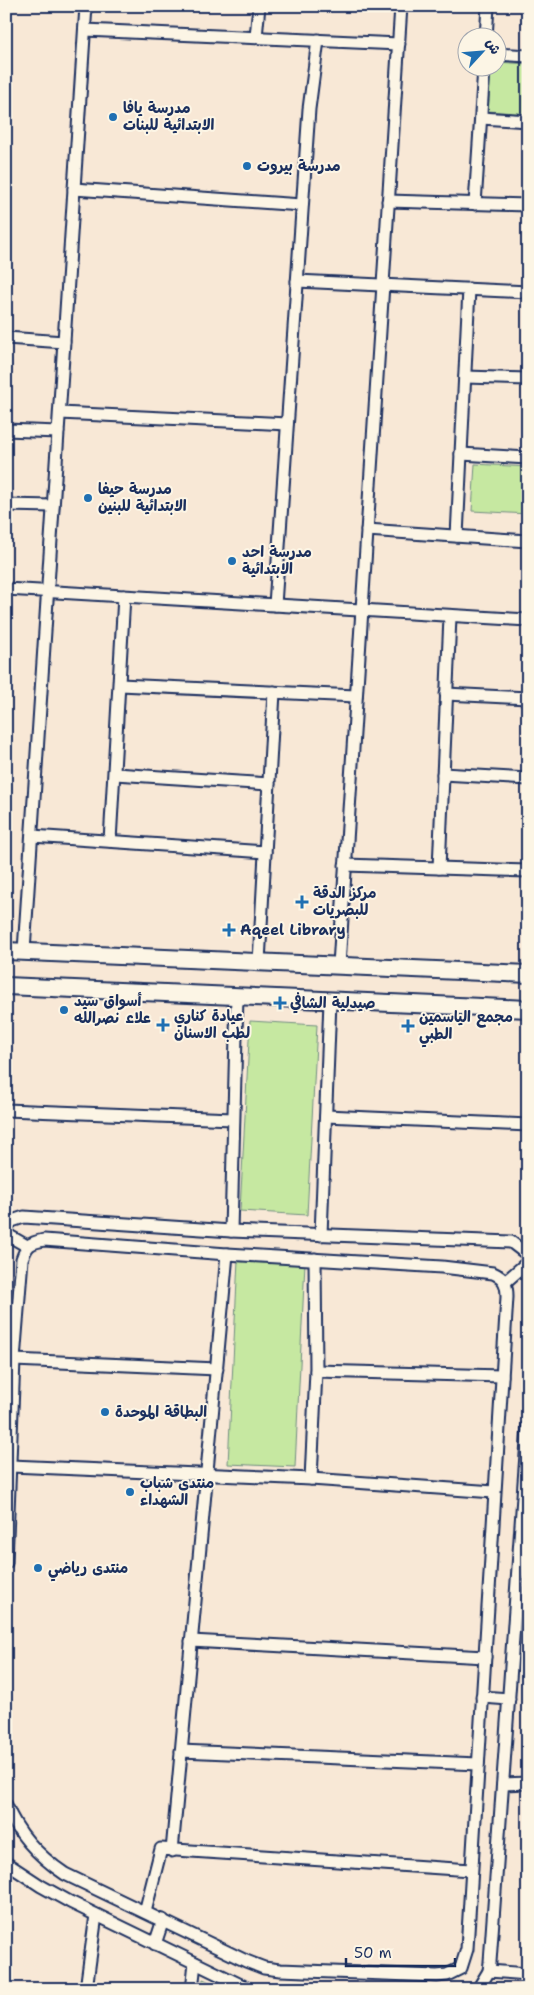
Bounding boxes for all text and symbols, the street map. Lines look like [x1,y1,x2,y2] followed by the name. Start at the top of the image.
[456,28,506,78] north arrow
[482,35,505,57] text: ش
[123,98,214,135] place label: مدرسة يافا الابتدائية للبنات
[107,111,119,123] marker: مدرسة يافا الابتدائية للبنات
[257,156,341,176] place label: مدرسة بيروت
[241,160,253,172] marker: مدرسة بيروت
[98,479,187,516] place label: مدرسة حيفا الابتدائية للبنين
[82,492,94,504] marker: مدرسة حيفا الابتدائية للبنين
[242,542,312,579] place label: مدرسة احد الابتدائية
[226,555,238,567] marker: مدرسة احد الابتدائية
[313,883,376,920] place label: مركز الدقة للبصريات
[295,895,309,909] marker: مركز الدقة للبصريات
[240,920,346,940] place label: Aqeel Library
[222,923,236,937] marker: Aqeel Library
[74,991,151,1028] place label: أسواق سيد علاء نصرالله
[290,992,376,1014] place label: صيدلية الشافي
[274,997,286,1009] marker: صيدلية الشافي
[58,1004,70,1016] marker: أسواق سيد علاء نصرالله
[174,1006,250,1043] place label: عيادة كناري لطب الاسنان
[419,1007,513,1048] place label: مجمع الياسمين الطبي
[156,1018,170,1032] marker: عيادة كناري لطب الاسنان
[401,1019,415,1033] marker: مجمع الياسمين الطبي
[115,1402,207,1422] place label: البطاقة الموحدة
[99,1406,111,1418] marker: البطاقة الموحدة
[140,1473,214,1510] place label: منتدى شباب الشهداء
[124,1486,136,1498] marker: منتدى شباب الشهداء
[48,1558,128,1582] place label: منتدى رياضي
[32,1562,44,1574] marker: منتدى رياضي
[346,1935,455,1967] scale bar
[354,1943,392,1963] text: 50 m

